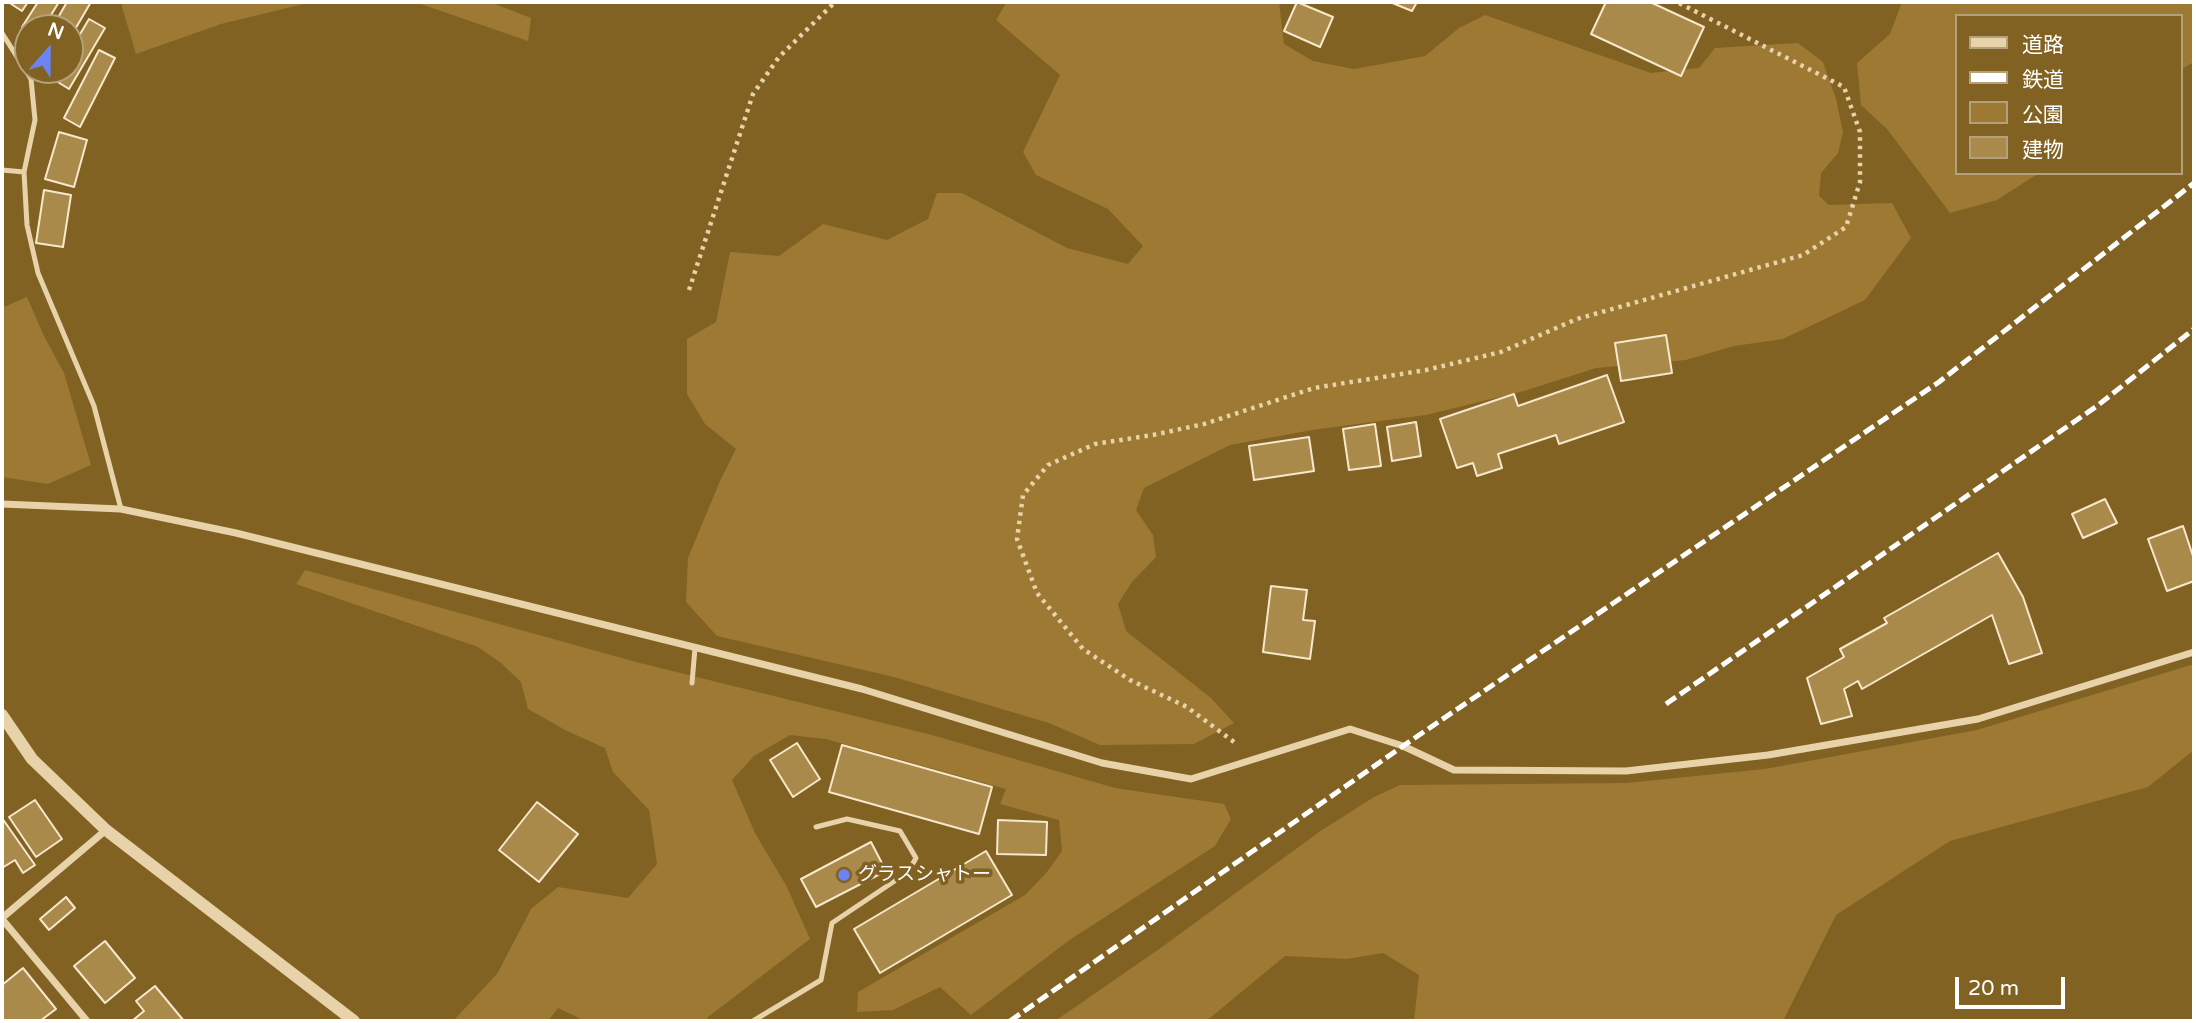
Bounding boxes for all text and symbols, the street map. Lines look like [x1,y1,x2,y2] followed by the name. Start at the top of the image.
[14,14,84,84] north arrow
[1954,14,2182,175] legend
[45,18,67,44] text: N
[2022,33,2064,58] text: 道路
[2022,68,2064,93] text: 鉄道
[2022,103,2064,128] text: 公園
[2022,138,2064,163] text: 建物
[858,864,991,886] place label: グラスシャトー
[836,867,852,883] marker: グラスシャトー
[1958,964,2068,1008] scale bar
[1968,976,2019,1001] text: 20 m

